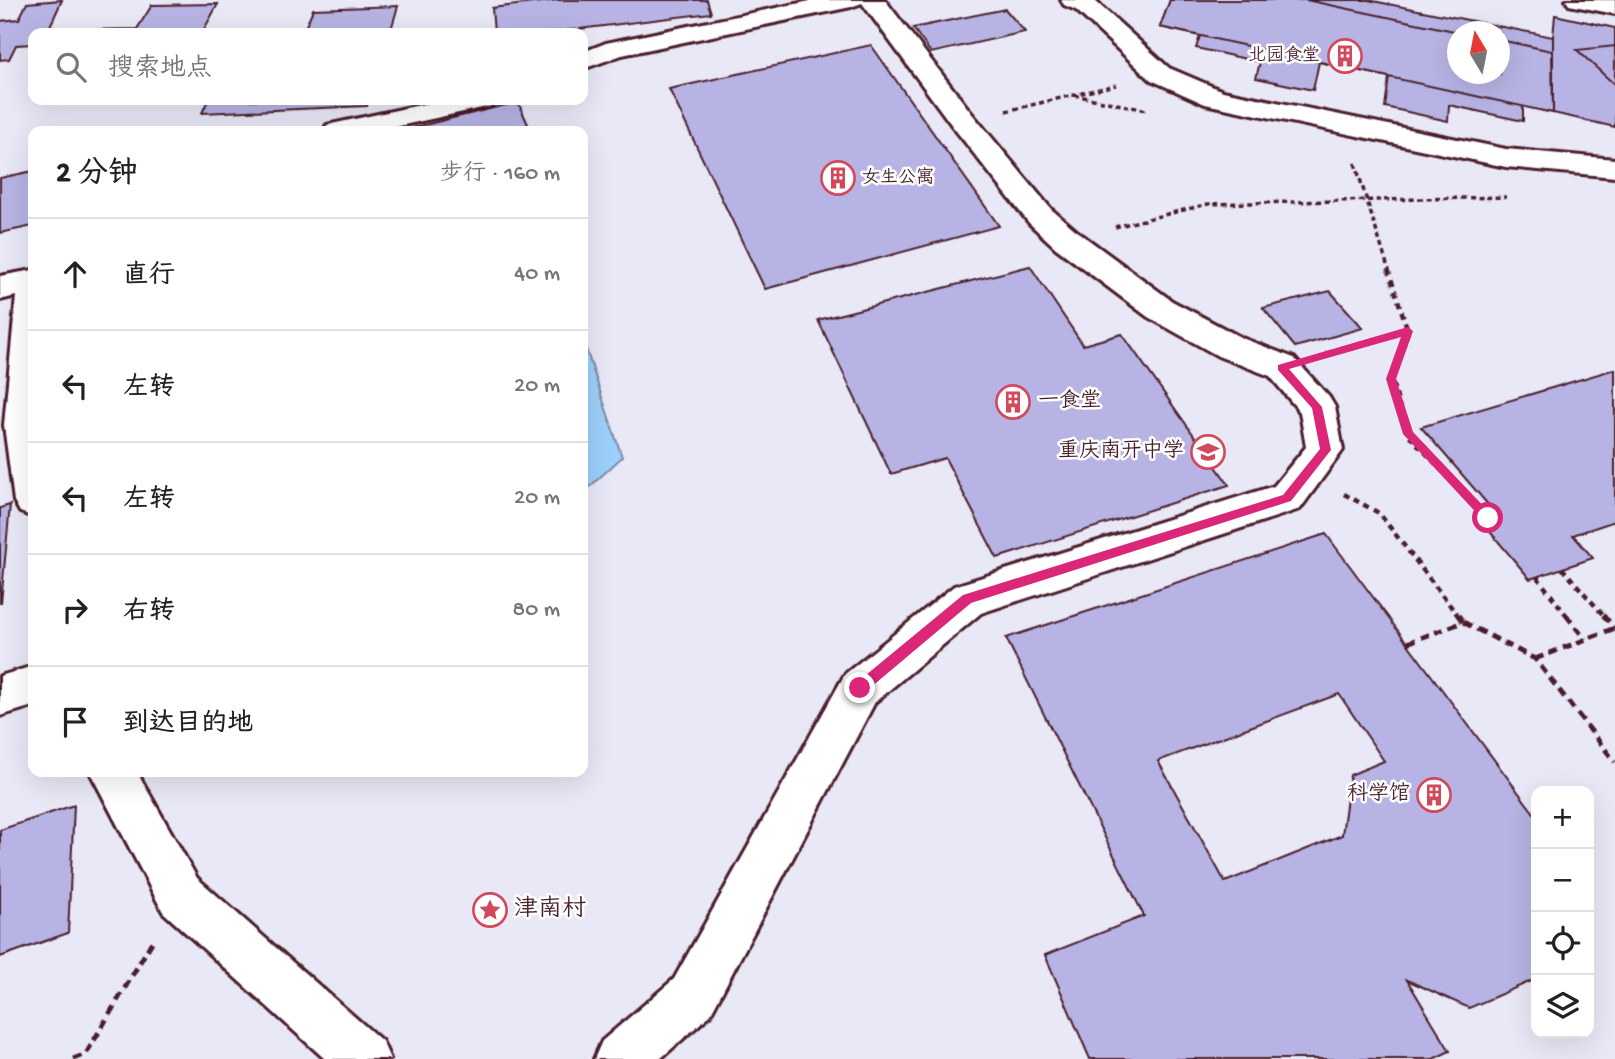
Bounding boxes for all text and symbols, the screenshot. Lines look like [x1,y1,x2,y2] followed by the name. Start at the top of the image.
[1447,21,1510,84] north arrow
[28,28,588,105] search box
[1326,37,1364,75] building icon: 北园食堂
[1248,45,1320,67] place label: 北园食堂
[52,48,90,86] icon: search
[108,55,212,86] text: 搜索地点
[56,158,138,193] text: 2 分钟
[819,159,857,197] building icon: 女生公寓
[440,161,560,188] text: 步行 · 160 m
[862,167,934,189] place label: 女生公寓
[56,255,94,293] icon: ahead
[514,261,560,288] text: 40 m
[123,262,175,293] text: 直行
[56,367,94,405] icon: left
[514,373,560,400] text: 20 m
[123,374,175,405] text: 左转
[994,383,1032,421] building icon: 一食堂
[1038,388,1101,415] place label: 一食堂
[1189,433,1227,471] school or university icon: 重庆南开中学
[1058,438,1184,465] place label: 重庆南开中学
[56,479,94,517] icon: left
[514,485,560,512] text: 20 m
[123,486,175,517] text: 左转
[1472,502,1503,533] route start
[56,591,94,629] icon: right
[513,597,560,624] text: 80 m
[123,598,175,629] text: 右转
[844,672,875,703] route end
[56,703,94,741] icon: arrive
[123,710,253,741] text: 到达目的地
[1415,776,1453,814] building icon: 科学馆
[1347,781,1410,808] place label: 科学馆
[1531,786,1594,1038] map controls
[1531,786,1594,849] button: +
[1531,849,1594,912] button: −
[471,891,509,929] place icon: 津南村
[514,895,586,925] place label: 津南村
[1531,912,1594,975] button: locate
[1531,975,1594,1038] button: layers

